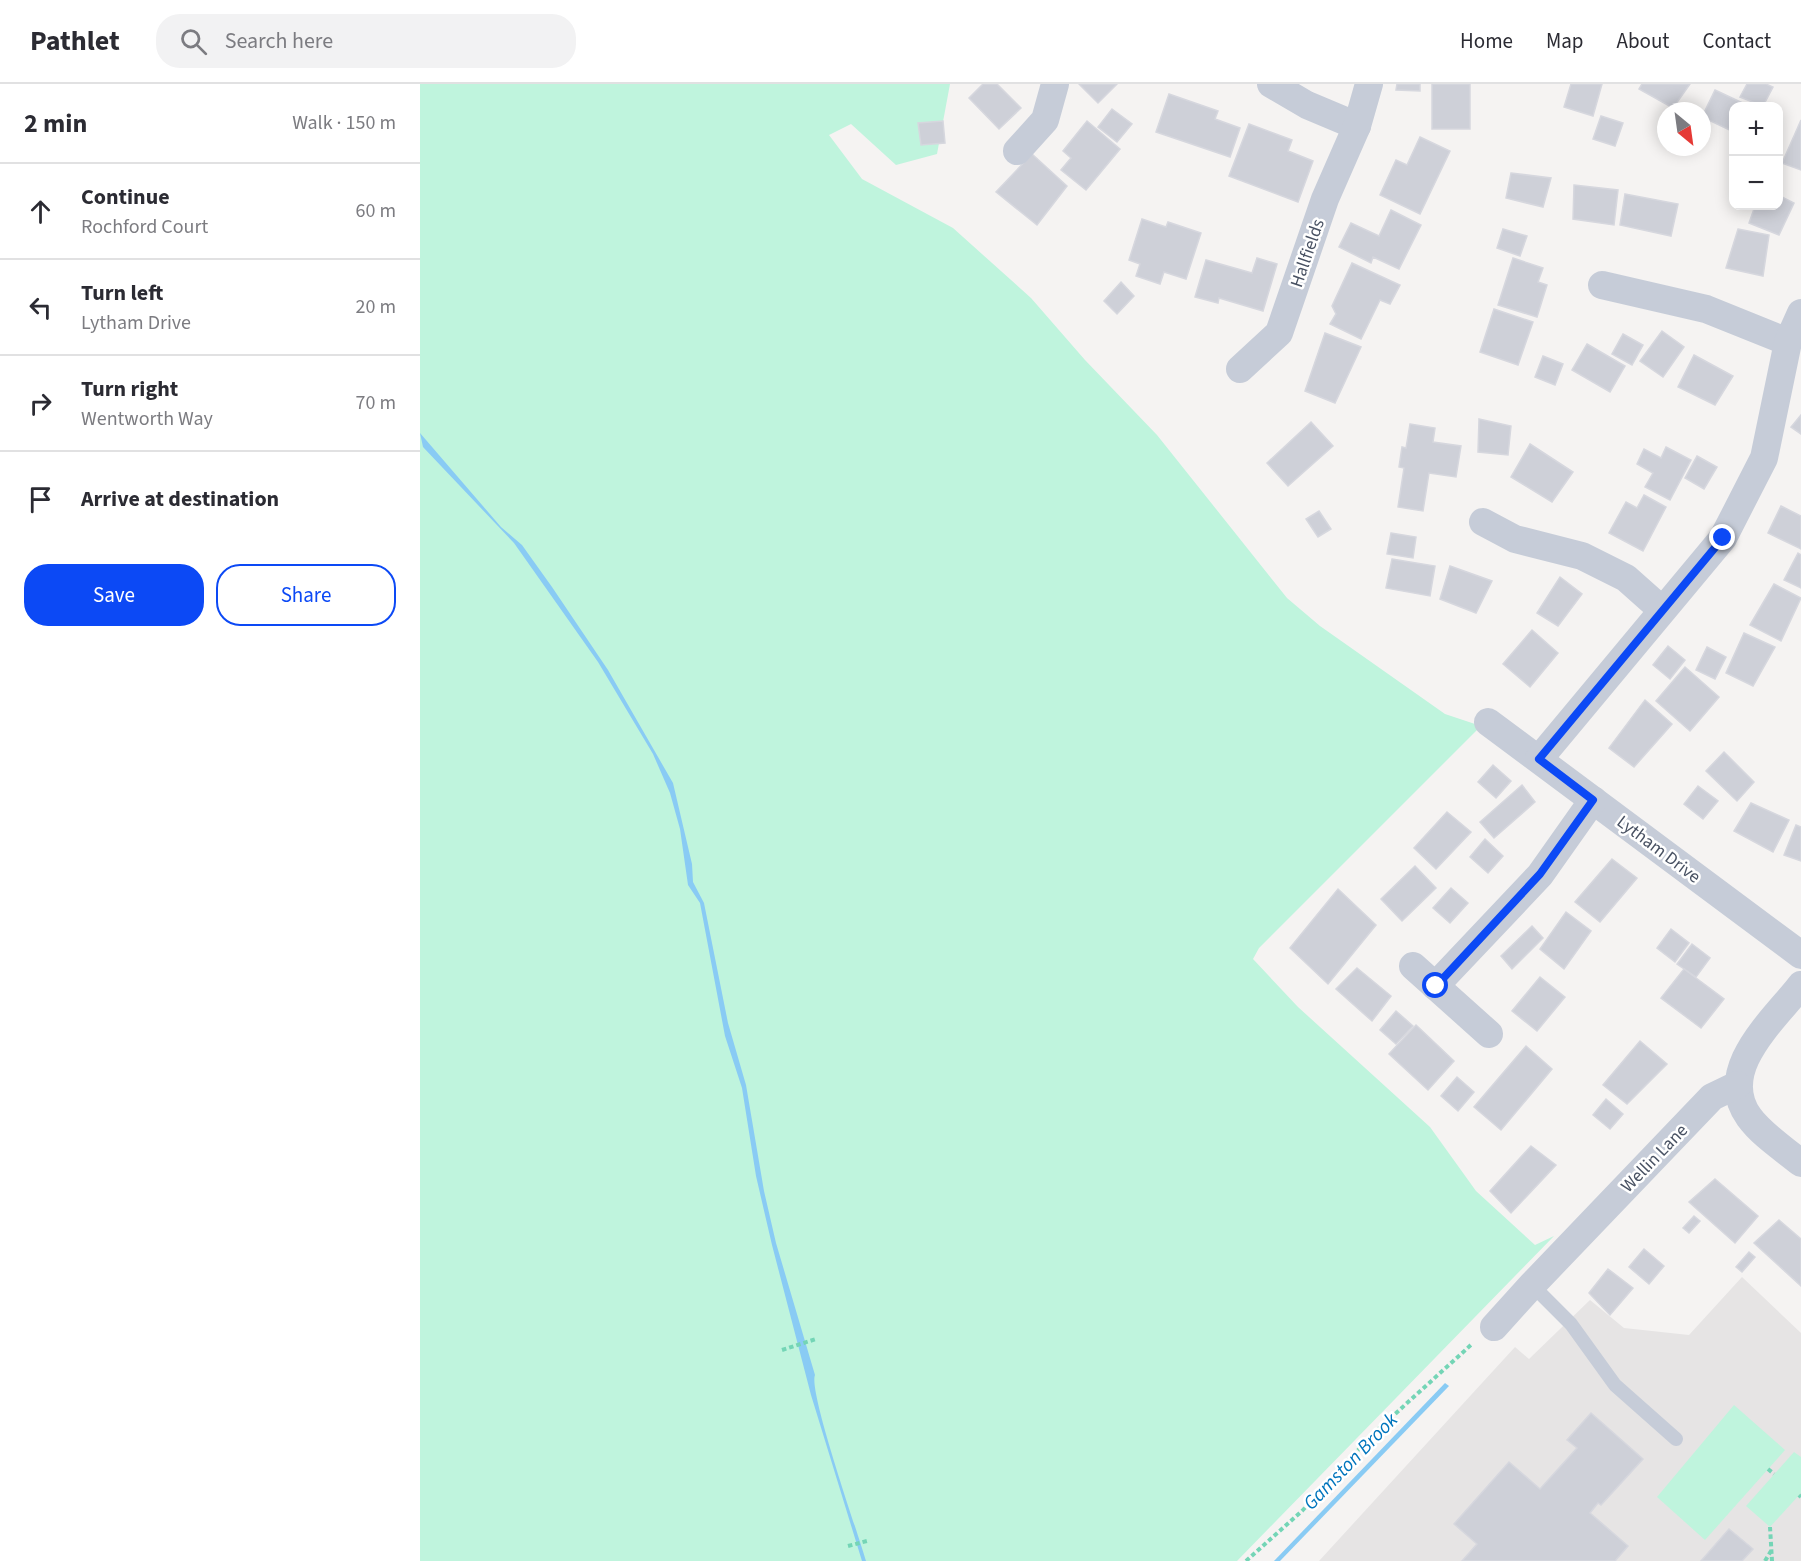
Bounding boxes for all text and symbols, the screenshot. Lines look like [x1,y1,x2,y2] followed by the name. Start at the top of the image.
[156,14,576,68] search box
[30,21,120,61] text: Pathlet
[177,25,210,58] icon: search
[225,25,333,57] text: Search here
[1460,26,1513,56] text: Home
[1546,26,1584,56] text: Map
[1617,26,1669,56] text: About
[1702,26,1771,56] text: Contact
[1657,102,1711,156] north arrow
[1729,102,1783,210] map controls
[1729,102,1783,156] button: +
[24,105,87,142] text: 2 min
[292,109,396,137] text: Walk · 150 m
[1729,156,1783,210] button: −
[81,181,170,213] text: Continue
[24,195,57,228] icon: ahead
[356,197,396,225] text: 60 m
[81,213,208,241] text: Rochford Court
[1284,216,1331,291] street label: Hallfields
[81,277,163,309] text: Turn left
[24,291,57,324] icon: left
[356,293,396,321] text: 20 m
[81,309,191,337] text: Lytham Drive
[81,373,178,405] text: Turn right
[24,387,57,420] icon: right
[356,389,396,417] text: 70 m
[81,405,213,433] text: Wentworth Way
[24,483,57,516] icon: arrive
[81,483,279,515] text: Arrive at destination
[1709,524,1735,550] route end
[24,564,204,626] button: Save
[216,564,396,626] button: Share
[1612,810,1706,889] street label: Lytham Drive
[1422,972,1448,998] route start
[1615,1118,1694,1198] street label: Wellin Lane
[1297,1406,1405,1517] water label: Gamston Brook

